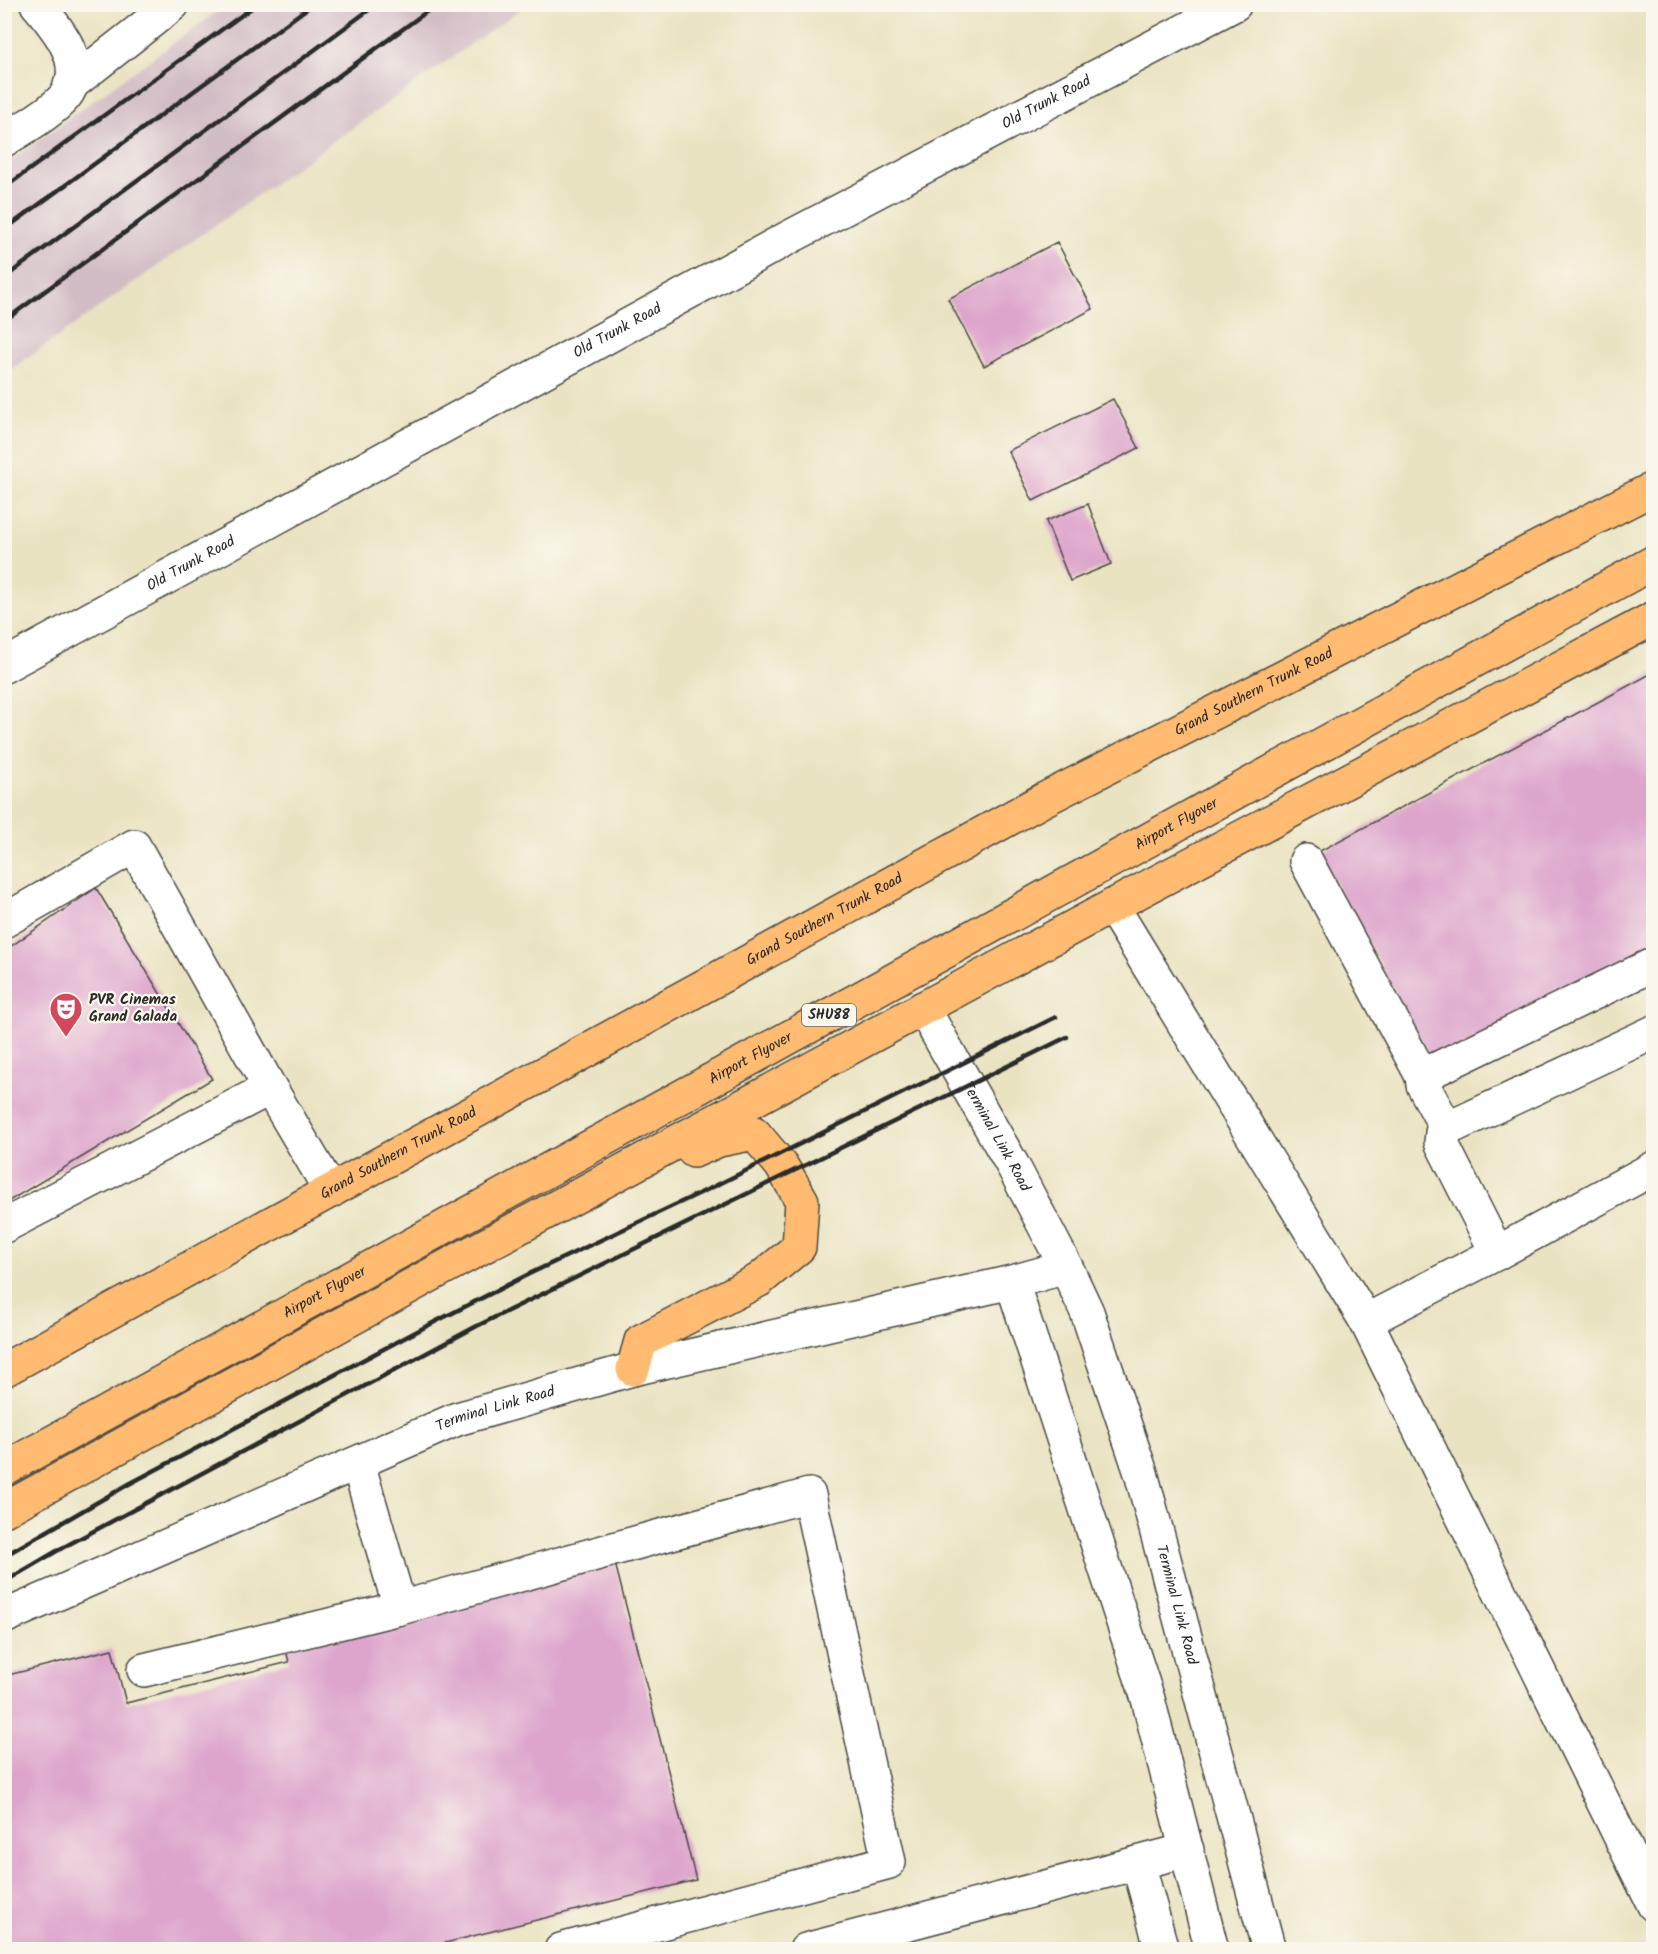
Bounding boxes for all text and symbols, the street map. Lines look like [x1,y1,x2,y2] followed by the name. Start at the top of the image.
[998,69,1096,136] street label: Old Trunk Road
[569,297,667,365] street label: Old Trunk Road
[142,530,240,598] street label: Old Trunk Road
[1170,641,1338,743] street label: Grand Southern Trunk Road
[1130,791,1223,857] street label: Airport Flyover
[742,867,908,973] street label: Grand Southern Trunk Road
[89,988,178,1029] place label: PVR Cinemas Grand Galada
[48,991,84,1038] theatre icon: PVR Cinemas Grand Galada
[802,1004,856,1026] road number: SHU88
[705,1025,798,1091] street label: Airport Flyover
[955,1077,1037,1197] street label: Terminal Link Road
[316,1101,482,1206] street label: Grand Southern Trunk Road
[279,1260,372,1325] street label: Airport Flyover
[432,1380,558,1439] street label: Terminal Link Road
[1149,1542,1204,1668] street label: Terminal Link Road

